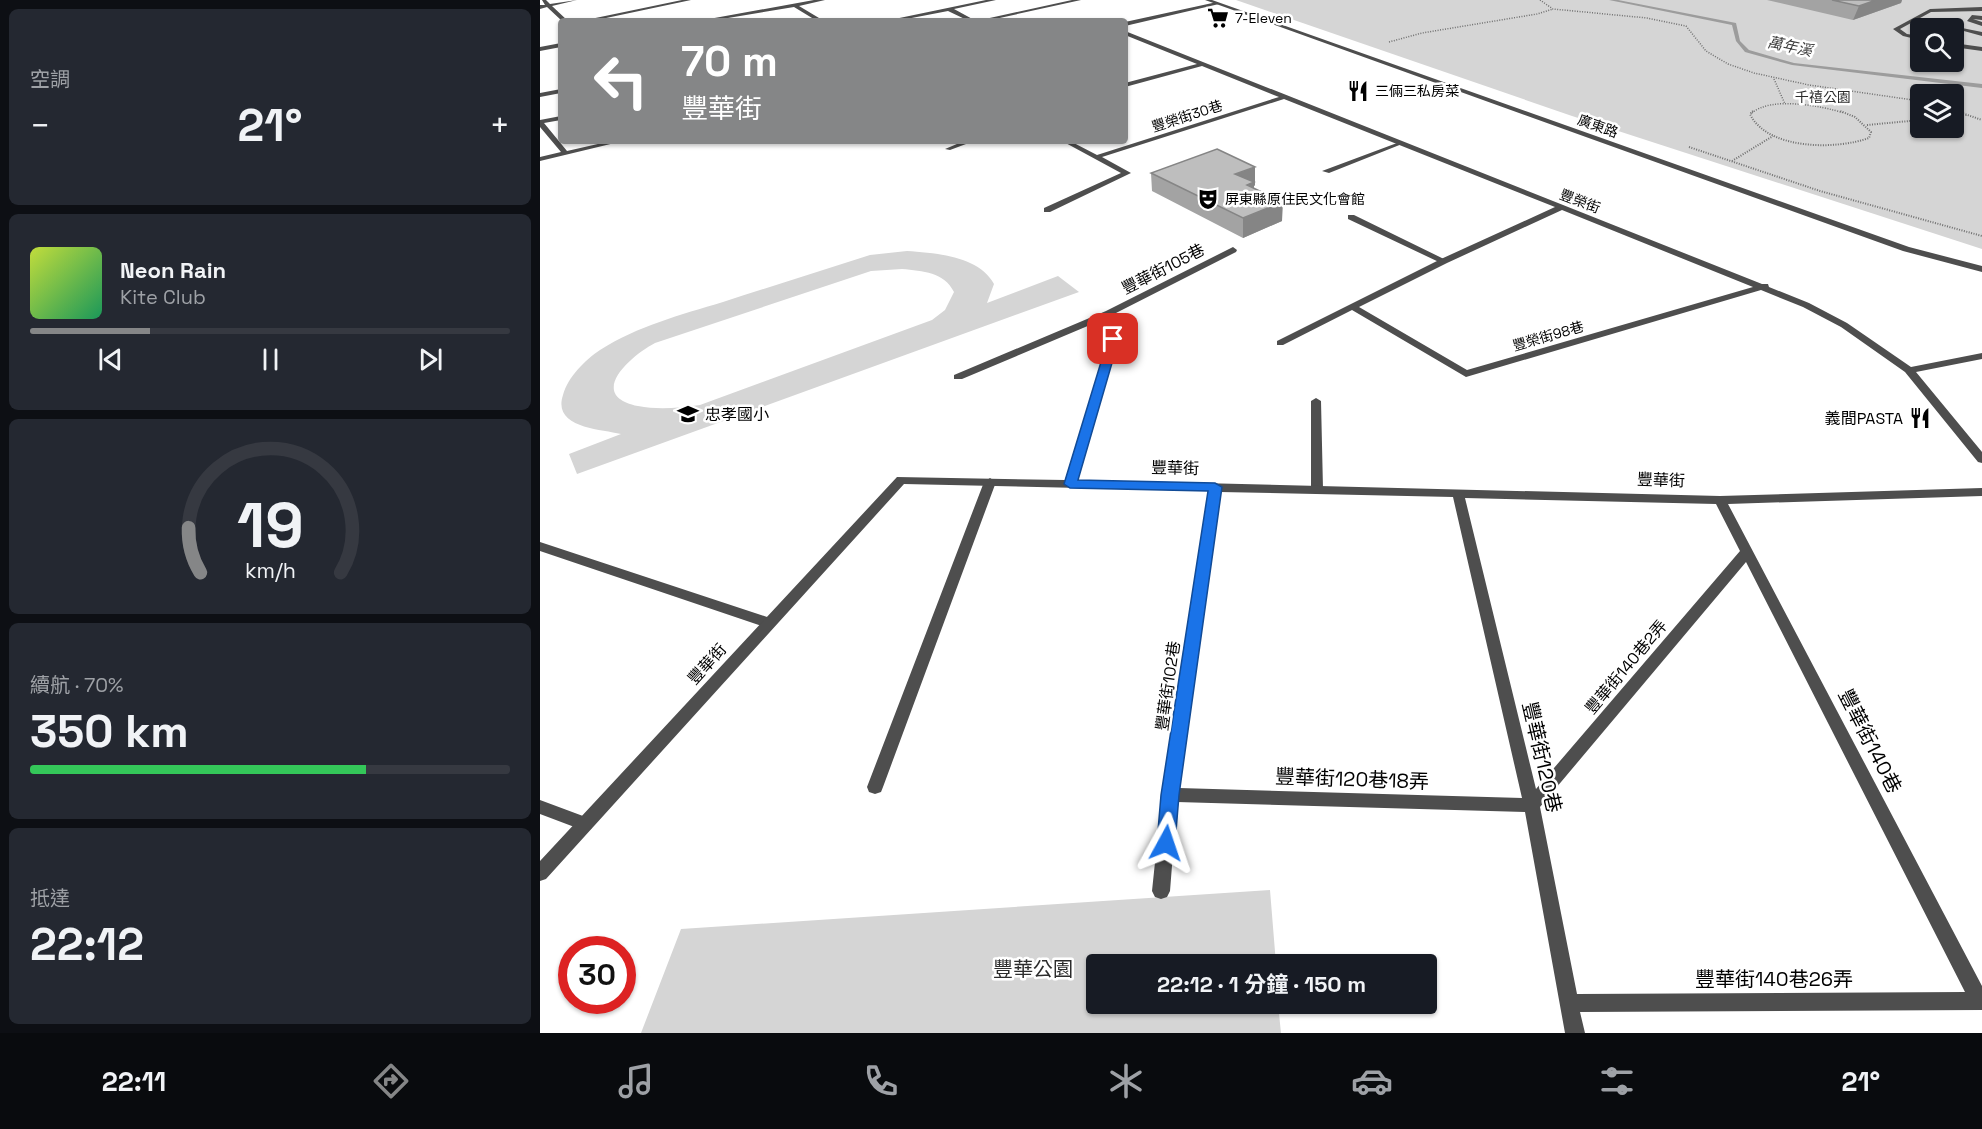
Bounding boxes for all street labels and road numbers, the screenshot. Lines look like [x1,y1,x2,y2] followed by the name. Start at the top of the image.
[1149,96,1225,136] street label: 豐榮街30巷
[1575,110,1621,142] street label: 廣東路
[1557,185,1603,217] street label: 豐榮街
[1118,239,1208,299] street label: 豐華街105巷
[1510,317,1586,355] street label: 豐榮街98巷
[1151,457,1199,479] street label: 豐華街
[1637,469,1685,491] street label: 豐華街
[1580,616,1672,718] street label: 豐華街140巷2弄
[683,639,731,689] street label: 豐華街
[1151,640,1185,732] street label: 豐華街102巷
[1833,684,1907,798] street label: 豐華街140巷
[1517,699,1567,815] street label: 豐華街120巷
[1275,763,1429,795] street label: 豐華街120巷18弄
[1695,966,1853,992] street label: 豐華街140巷26弄

